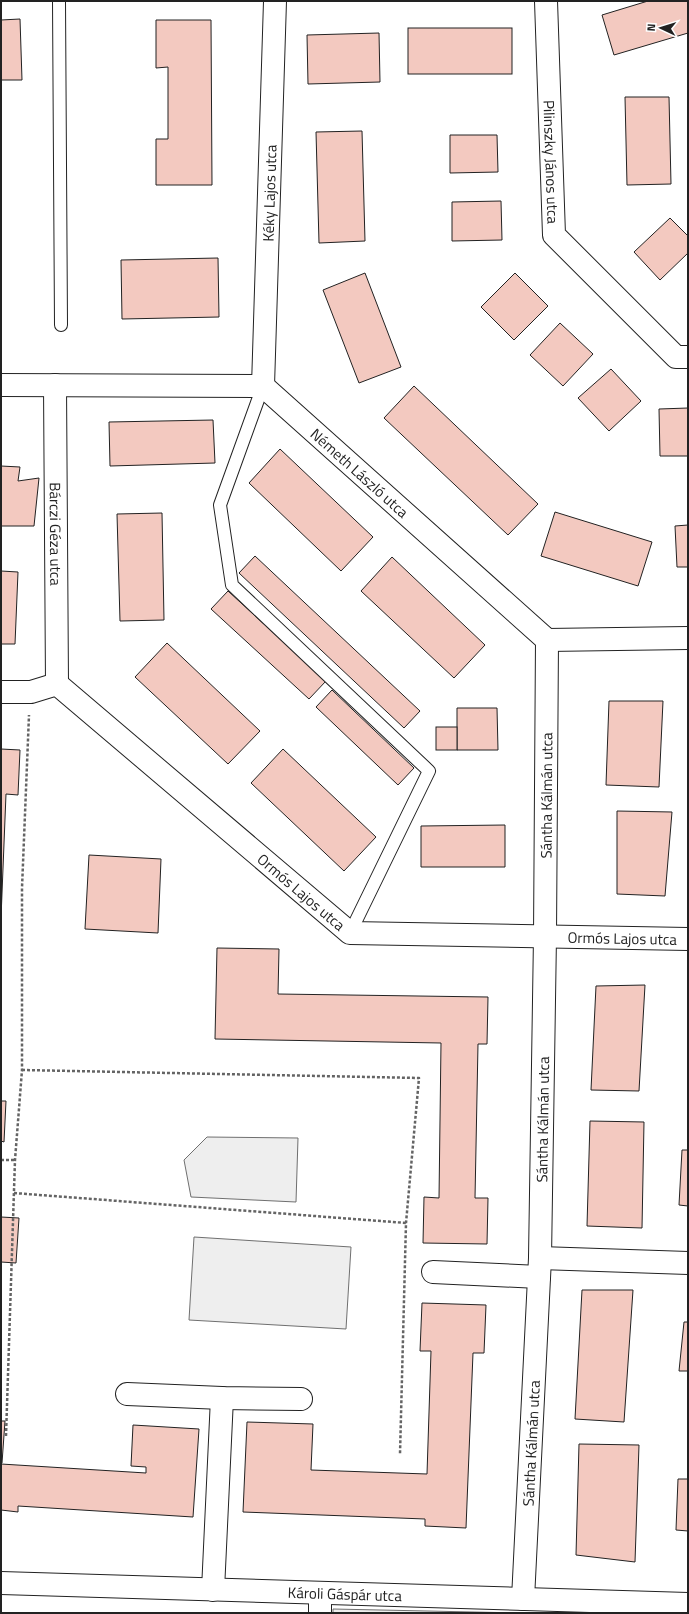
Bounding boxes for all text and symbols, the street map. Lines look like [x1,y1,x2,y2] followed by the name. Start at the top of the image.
[641,8,681,48] north arrow
[643,23,659,32] text: N
[538,100,565,225] street label: Pilinszky János utca
[256,144,282,242] street label: Kéky Lajos utca
[306,422,414,523] street label: Németh László utca
[44,482,68,586] street label: Bárczi Géza utca
[534,732,558,859] street label: Sántha Kálmán utca
[252,848,351,936] street label: Ormós Lajos utca
[567,925,678,950] street label: Ormós Lajos utca
[530,1056,555,1183] street label: Sántha Kálmán utca
[516,1379,545,1507] street label: Sántha Kálmán utca
[287,1580,403,1607] street label: Károli Gáspár utca

